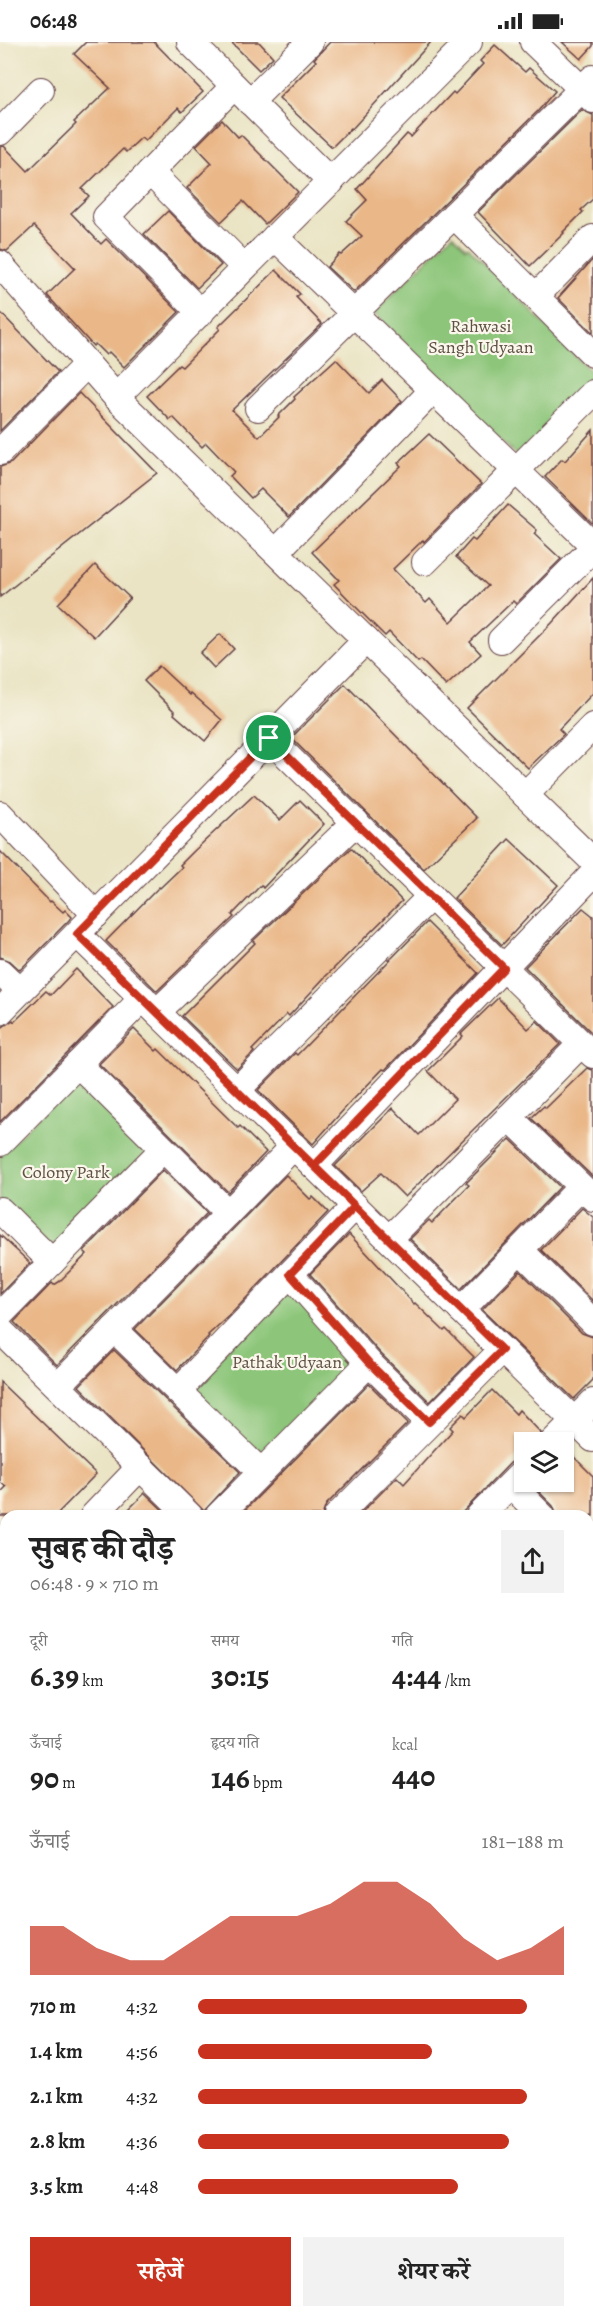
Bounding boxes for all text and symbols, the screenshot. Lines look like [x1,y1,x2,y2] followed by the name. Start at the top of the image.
[30,6,77,36] text: 06:48
[428,314,534,359] park label: Rahwasi Sangh Udyaan
[243,712,294,763] pin
[252,721,285,754] icon: arrive
[22,1160,110,1184] park label: Colony Park
[232,1350,342,1374] park label: Pathak Udyaan
[514,1432,574,1492] map controls
[514,1432,574,1492] button: layers
[30,1525,174,1570] text: सुबह की दौड़
[501,1530,564,1593] button: share
[30,1570,159,1597] text: 06:48 · 9 × 710 m
[30,1630,47,1652] text: दूरी
[211,1630,239,1652] text: समय
[392,1630,413,1652] text: गति
[30,1656,79,1696] text: 6.39
[211,1656,270,1696] text: 30:15
[392,1656,441,1696] text: 4:44
[79,1670,104,1692] text: km
[441,1670,471,1692] text: /km
[30,1732,62,1754] text: ऊँचाई
[211,1732,259,1754] text: हृदय गति
[392,1734,418,1756] text: kcal
[392,1756,435,1796] text: 440
[30,1758,59,1798] text: 90
[211,1758,250,1798] text: 146
[59,1772,75,1794] text: m
[250,1772,283,1794] text: bpm
[30,1828,69,1855] text: ऊँचाई
[482,1828,564,1855] text: 181–188 m
[30,1993,76,2020] text: 710 m
[126,1993,158,2020] text: 4:32
[30,2038,83,2065] text: 1.4 km
[126,2038,158,2065] text: 4:56
[30,2083,83,2110] text: 2.1 km
[126,2083,158,2110] text: 4:32
[30,2128,85,2155] text: 2.8 km
[126,2128,157,2155] text: 4:36
[30,2173,83,2200] text: 3.5 km
[126,2173,159,2200] text: 4:48
[30,2237,291,2306] button: सहेजें
[303,2237,564,2306] button: शेयर करें

